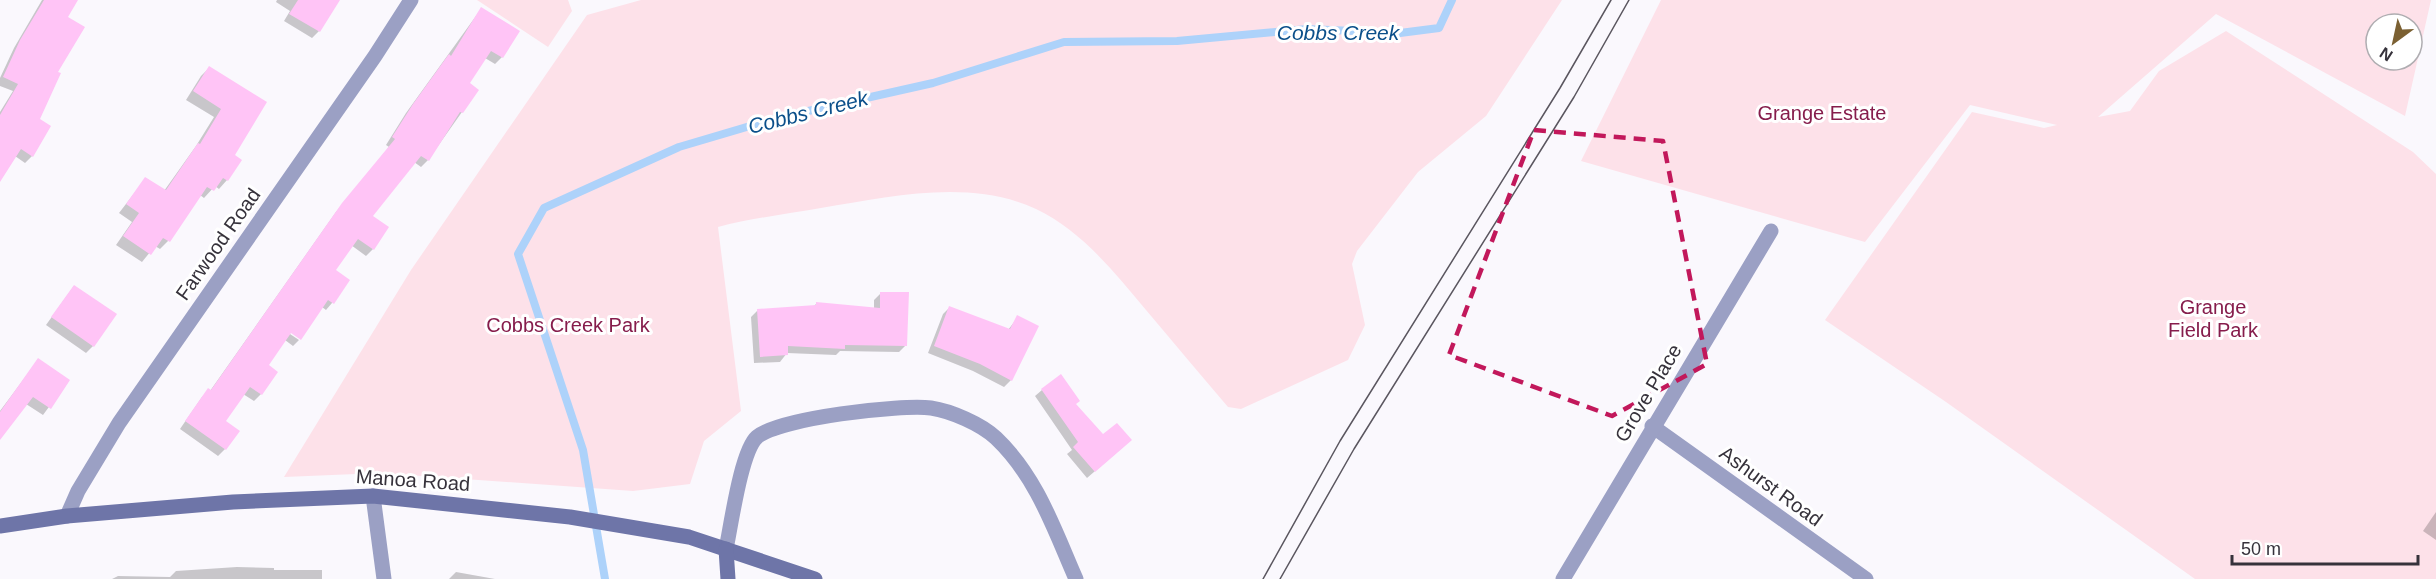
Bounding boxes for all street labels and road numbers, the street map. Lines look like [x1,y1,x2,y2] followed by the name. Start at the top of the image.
[171,184,265,304] street label: Farwood Road
[1610,340,1686,446] street label: Grove Place
[1716,441,1826,531] street label: Ashurst Road
[355,465,471,495] street label: Manoa Road

